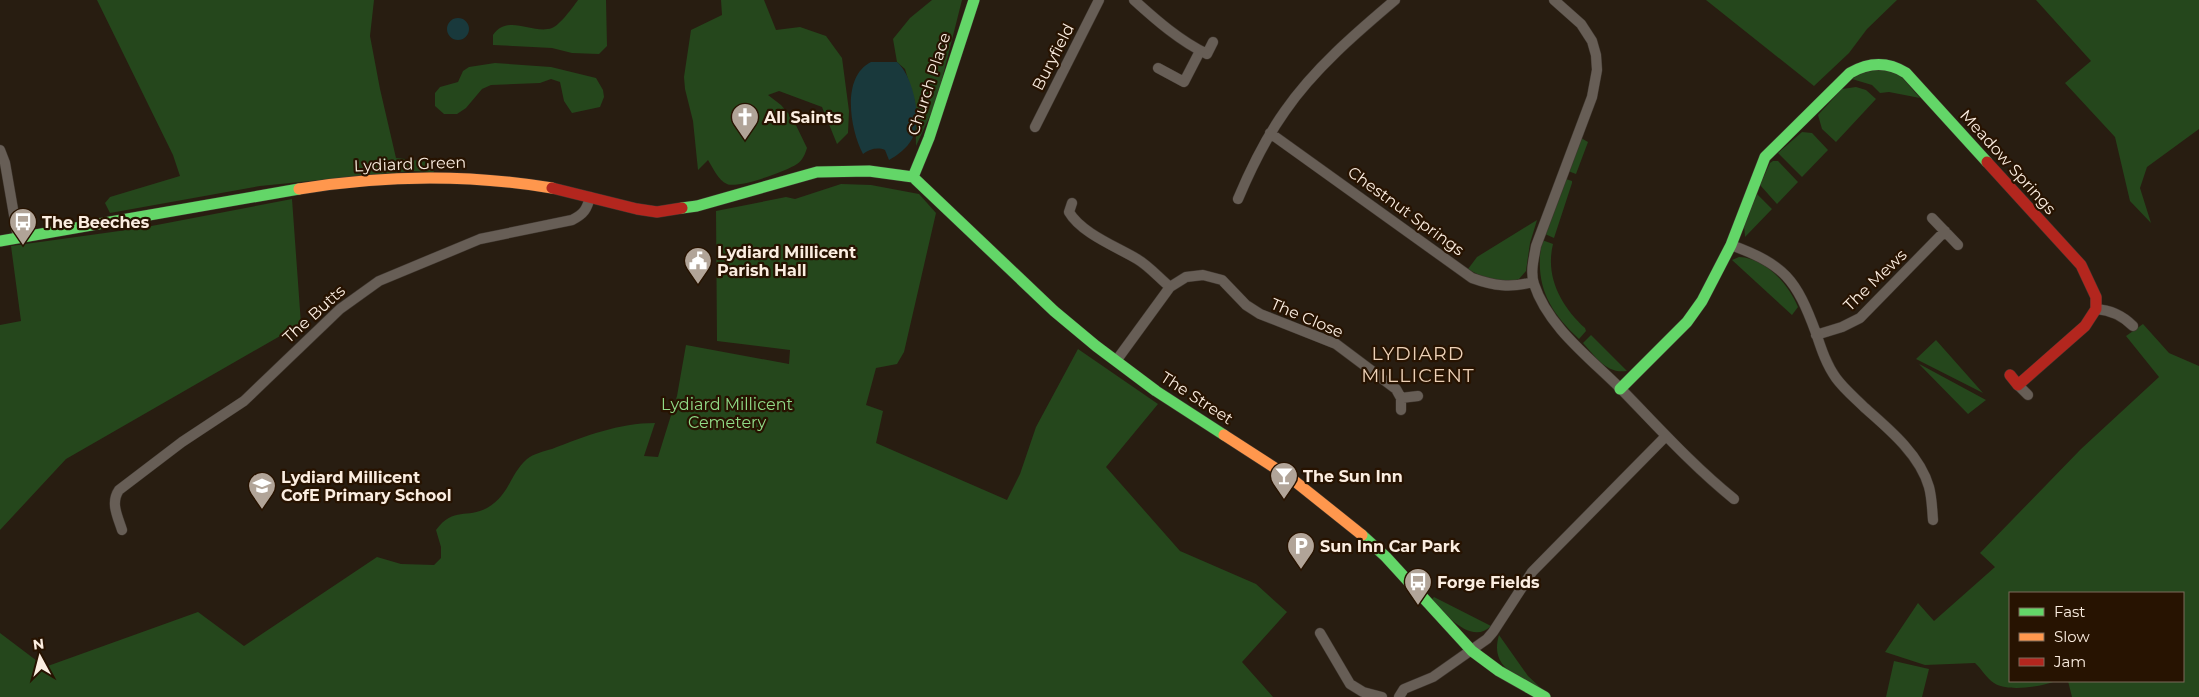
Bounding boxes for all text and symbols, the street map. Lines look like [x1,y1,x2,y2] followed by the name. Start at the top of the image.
[1028,20,1078,94] street label: Buryfield
[903,30,955,138] street label: Church Place
[730,102,760,141] church icon: All Saints
[1956,106,2060,218] street label: Meadow Springs
[763,108,842,127] place label: All Saints
[353,153,467,175] street label: Lydiard Green
[1344,162,1468,260] street label: Chestnut Springs
[8,207,38,246] bus stop icon: The Beeches
[42,213,150,232] place label: The Beeches
[717,243,856,280] place label: Lydiard Millicent Parish Hall
[1839,245,1911,315] street label: The Mews
[683,246,713,285] public building icon: Lydiard Millicent Parish Hall
[279,281,349,347] street label: The Butts
[1268,294,1346,342] street label: The Close
[1361,342,1475,387] district label: LYDIARD MILLICENT
[1157,368,1237,429] street label: The Street
[661,395,794,432] park label: Lydiard Millicent Cemetery
[1269,461,1299,500] bar icon: The Sun Inn
[1303,467,1403,486] place label: The Sun Inn
[281,468,452,505] place label: Lydiard Millicent CofE Primary School
[247,471,277,510] school or university icon: Lydiard Millicent CofE Primary School
[1286,531,1316,570] parking icon: Sun Inn Car Park
[1320,537,1461,556] place label: Sun Inn Car Park
[1403,567,1433,606] bus stop icon: Forge Fields
[1437,573,1540,592] place label: Forge Fields
[2009,592,2184,682] legend
[2054,602,2085,621] text: Fast
[2054,627,2090,646] text: Slow
[15,632,65,682] north arrow
[32,634,45,654] text: N
[2053,652,2086,671] text: Jam

